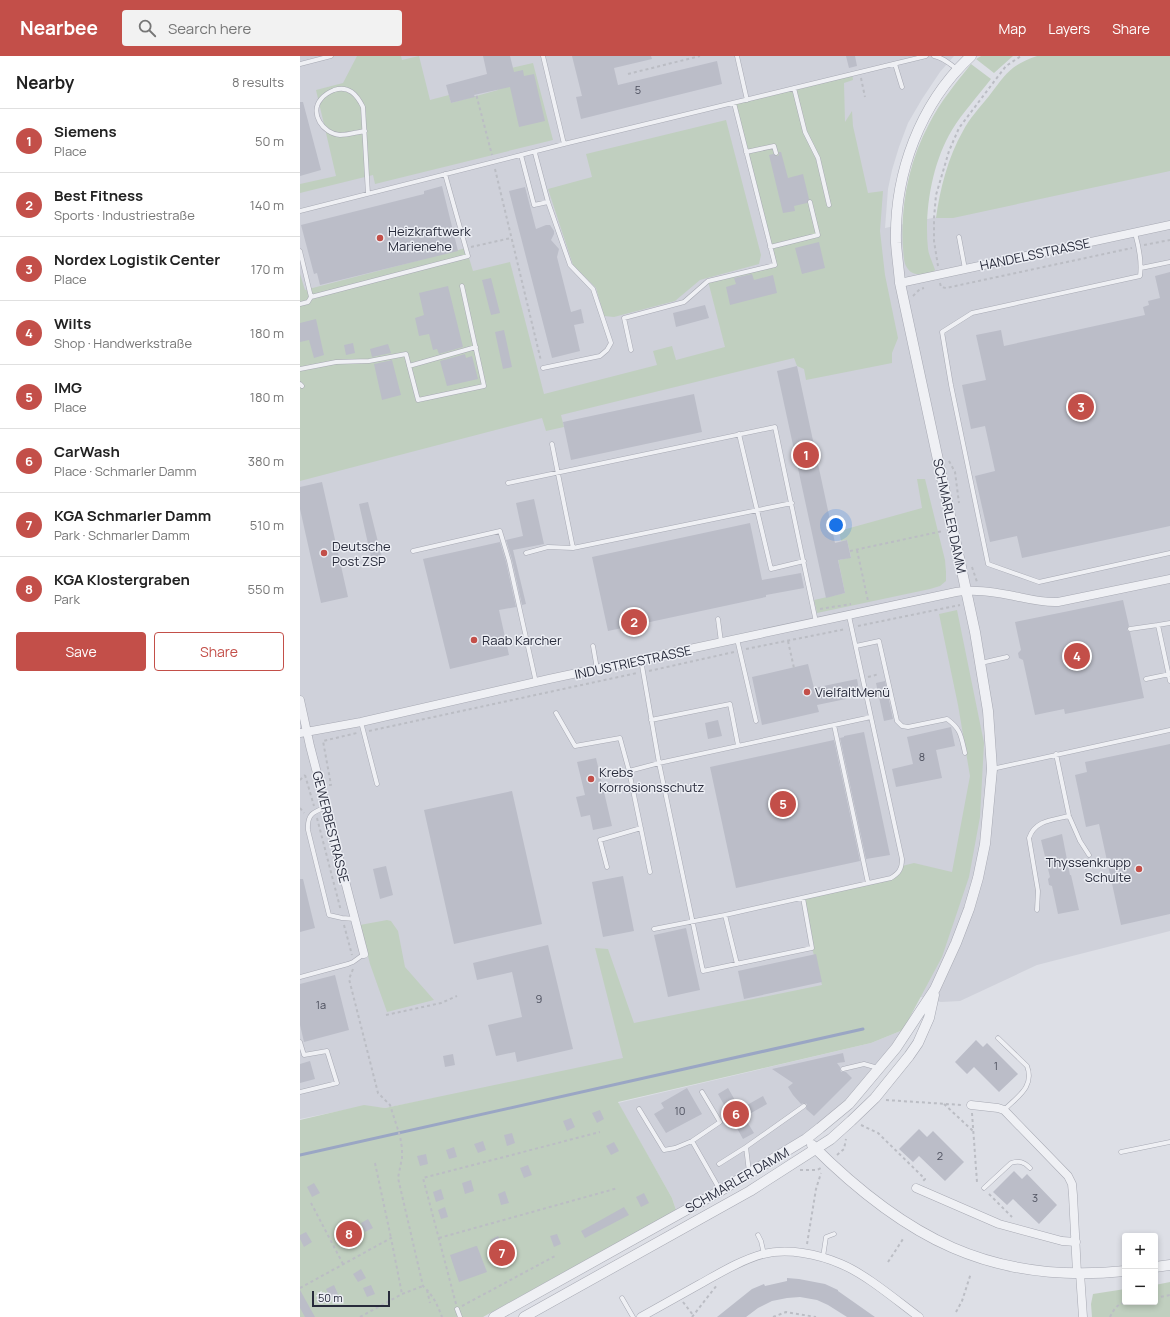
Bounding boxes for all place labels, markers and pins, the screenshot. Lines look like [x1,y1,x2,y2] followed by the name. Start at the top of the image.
[388,222,471,255] place label: Heizkraftwerk Marienehe
[375,233,385,243] marker: Heizkraftwerk Marienehe
[1068,392,1094,422] pin: 3
[793,440,819,470] pin: 1
[332,537,391,570] place label: Deutsche Post ZSP
[319,548,329,558] marker: Deutsche Post ZSP
[621,607,647,637] pin: 2
[482,631,562,649] place label: Raab Karcher
[469,635,479,645] marker: Raab Karcher
[1064,641,1090,671] pin: 4
[815,683,890,701] place label: VielfaltMenü
[802,687,812,697] marker: VielfaltMenü
[599,763,705,796] place label: Krebs Korrosionsschutz
[586,774,596,784] marker: Krebs Korrosionsschutz
[770,789,796,819] pin: 5
[1046,853,1131,886] place label: Thyssenkrupp Schulte
[1134,864,1144,874] marker: Thyssenkrupp Schulte
[723,1099,749,1129] pin: 6
[336,1219,362,1249] pin: 8
[489,1238,515,1268] pin: 7

